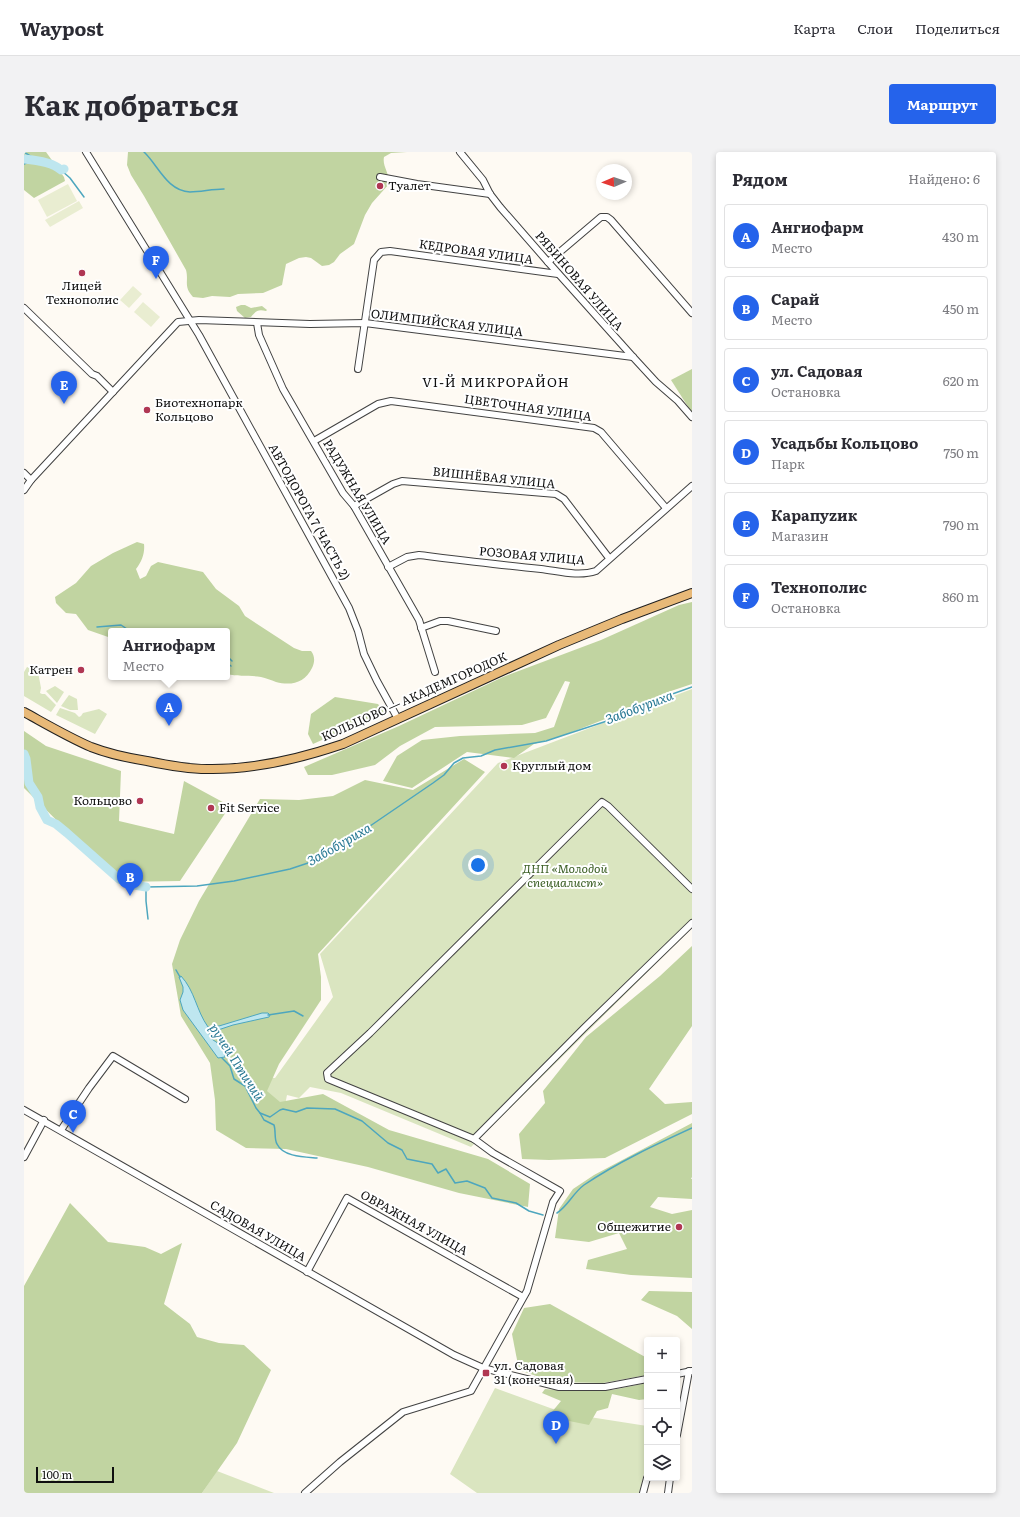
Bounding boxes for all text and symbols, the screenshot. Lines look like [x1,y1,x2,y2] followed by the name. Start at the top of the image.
[20,14,104,42] text: Waypost
[793,18,835,38] text: Карта
[857,18,893,38] text: Слои
[915,18,1000,38] text: Поделиться
[24,83,239,125] text: Как добраться
[889,84,996,124] button: Маршрут
[596,164,632,200] north arrow
[732,166,788,191] text: Рядом
[908,169,980,188] text: Найдено: 6
[388,176,431,194] place label: Туалет
[375,181,385,191] marker: Туалет
[771,215,864,238] text: Ангиофарм
[532,227,628,334] street label: РЯБИНОВАЯ УЛИЦА
[741,227,751,246] text: A
[942,227,979,246] text: 430 m
[418,234,535,268] street label: КЕДРОВАЯ УЛИЦА
[771,238,812,257] text: Место
[143,246,169,279] pin: F
[77,268,87,278] marker: Лицей Технополис
[45,276,119,308] place label: Лицей Технополис
[771,287,819,310] text: Сарай
[742,299,750,318] text: B
[943,299,979,318] text: 450 m
[370,304,524,340] street label: ОЛИМПИЙСКАЯ УЛИЦА
[771,310,812,329] text: Место
[771,359,863,382] text: ул. Садовая
[51,371,77,404] pin: E
[741,371,751,390] text: C
[943,371,979,390] text: 620 m
[422,372,570,391] district label: VI-Й МИКРОРАЙОН
[771,382,841,401] text: Остановка
[463,389,593,425] street label: ЦВЕТОЧНАЯ УЛИЦА
[155,393,243,425] place label: Биотехнопарк Кольцово
[142,405,152,415] marker: Биотехнопарк Кольцово
[771,431,918,454] text: Усадьбы Кольцово
[319,436,396,547] street label: РАДУЖНАЯ УЛИЦА
[265,440,355,583] street label: АВТОДОРОГА 7 (ЧАСТЬ 2)
[741,443,751,462] text: D
[943,443,979,462] text: 750 m
[771,454,805,473] text: Парк
[432,462,556,492] street label: ВИШНЁВАЯ УЛИЦА
[771,503,857,526] text: Карапуzик
[742,515,750,534] text: E
[943,515,979,534] text: 790 m
[771,526,829,545] text: Магазин
[478,541,586,569] street label: РОЗОВАЯ УЛИЦА
[771,575,867,598] text: Технополис
[742,587,750,606] text: F
[942,587,979,606] text: 860 m
[771,598,841,617] text: Остановка
[108,628,230,680] popup
[123,633,215,656] text: Ангиофарм
[318,647,509,745] street label: КОЛЬЦОВО — АКАДЕМГОРОДОК
[123,656,164,675] text: Место
[29,660,73,678] place label: Катрен
[76,665,86,675] marker: Катрен
[602,685,676,728] water label: Забобуриха
[156,693,182,726] pin: A
[512,756,592,774] place label: Круглый дом
[499,761,509,771] marker: Круглый дом
[74,791,132,809] place label: Кольцово
[135,796,145,806] marker: Кольцово
[219,798,279,816] place label: Fit Service
[206,803,216,813] marker: Fit Service
[303,817,375,870] water label: Забобуриха
[468,855,488,875] your location
[522,859,609,891] park label: ДНП «Молодой специалист»
[117,863,143,896] pin: B
[205,1019,270,1104] water label: ручей Птичий
[60,1100,86,1133] pin: C
[358,1185,472,1259] street label: ОВРАЖНАЯ УЛИЦА
[207,1195,310,1265] street label: САДОВАЯ УЛИЦА
[597,1217,671,1235] place label: Общежитие
[674,1222,684,1232] marker: Общежитие
[644,1337,680,1481] map controls
[644,1337,680,1373] button: +
[494,1356,574,1388] place label: ул. Садовая 31 (конечная)
[481,1368,491,1378] marker: ул. Садовая 31 (конечная)
[644,1373,680,1409] button: −
[644,1409,680,1445] button: locate
[543,1411,569,1444] pin: D
[644,1445,680,1481] button: layers
[36,1465,114,1484] scale bar
[42,1466,72,1482] text: 100 m

